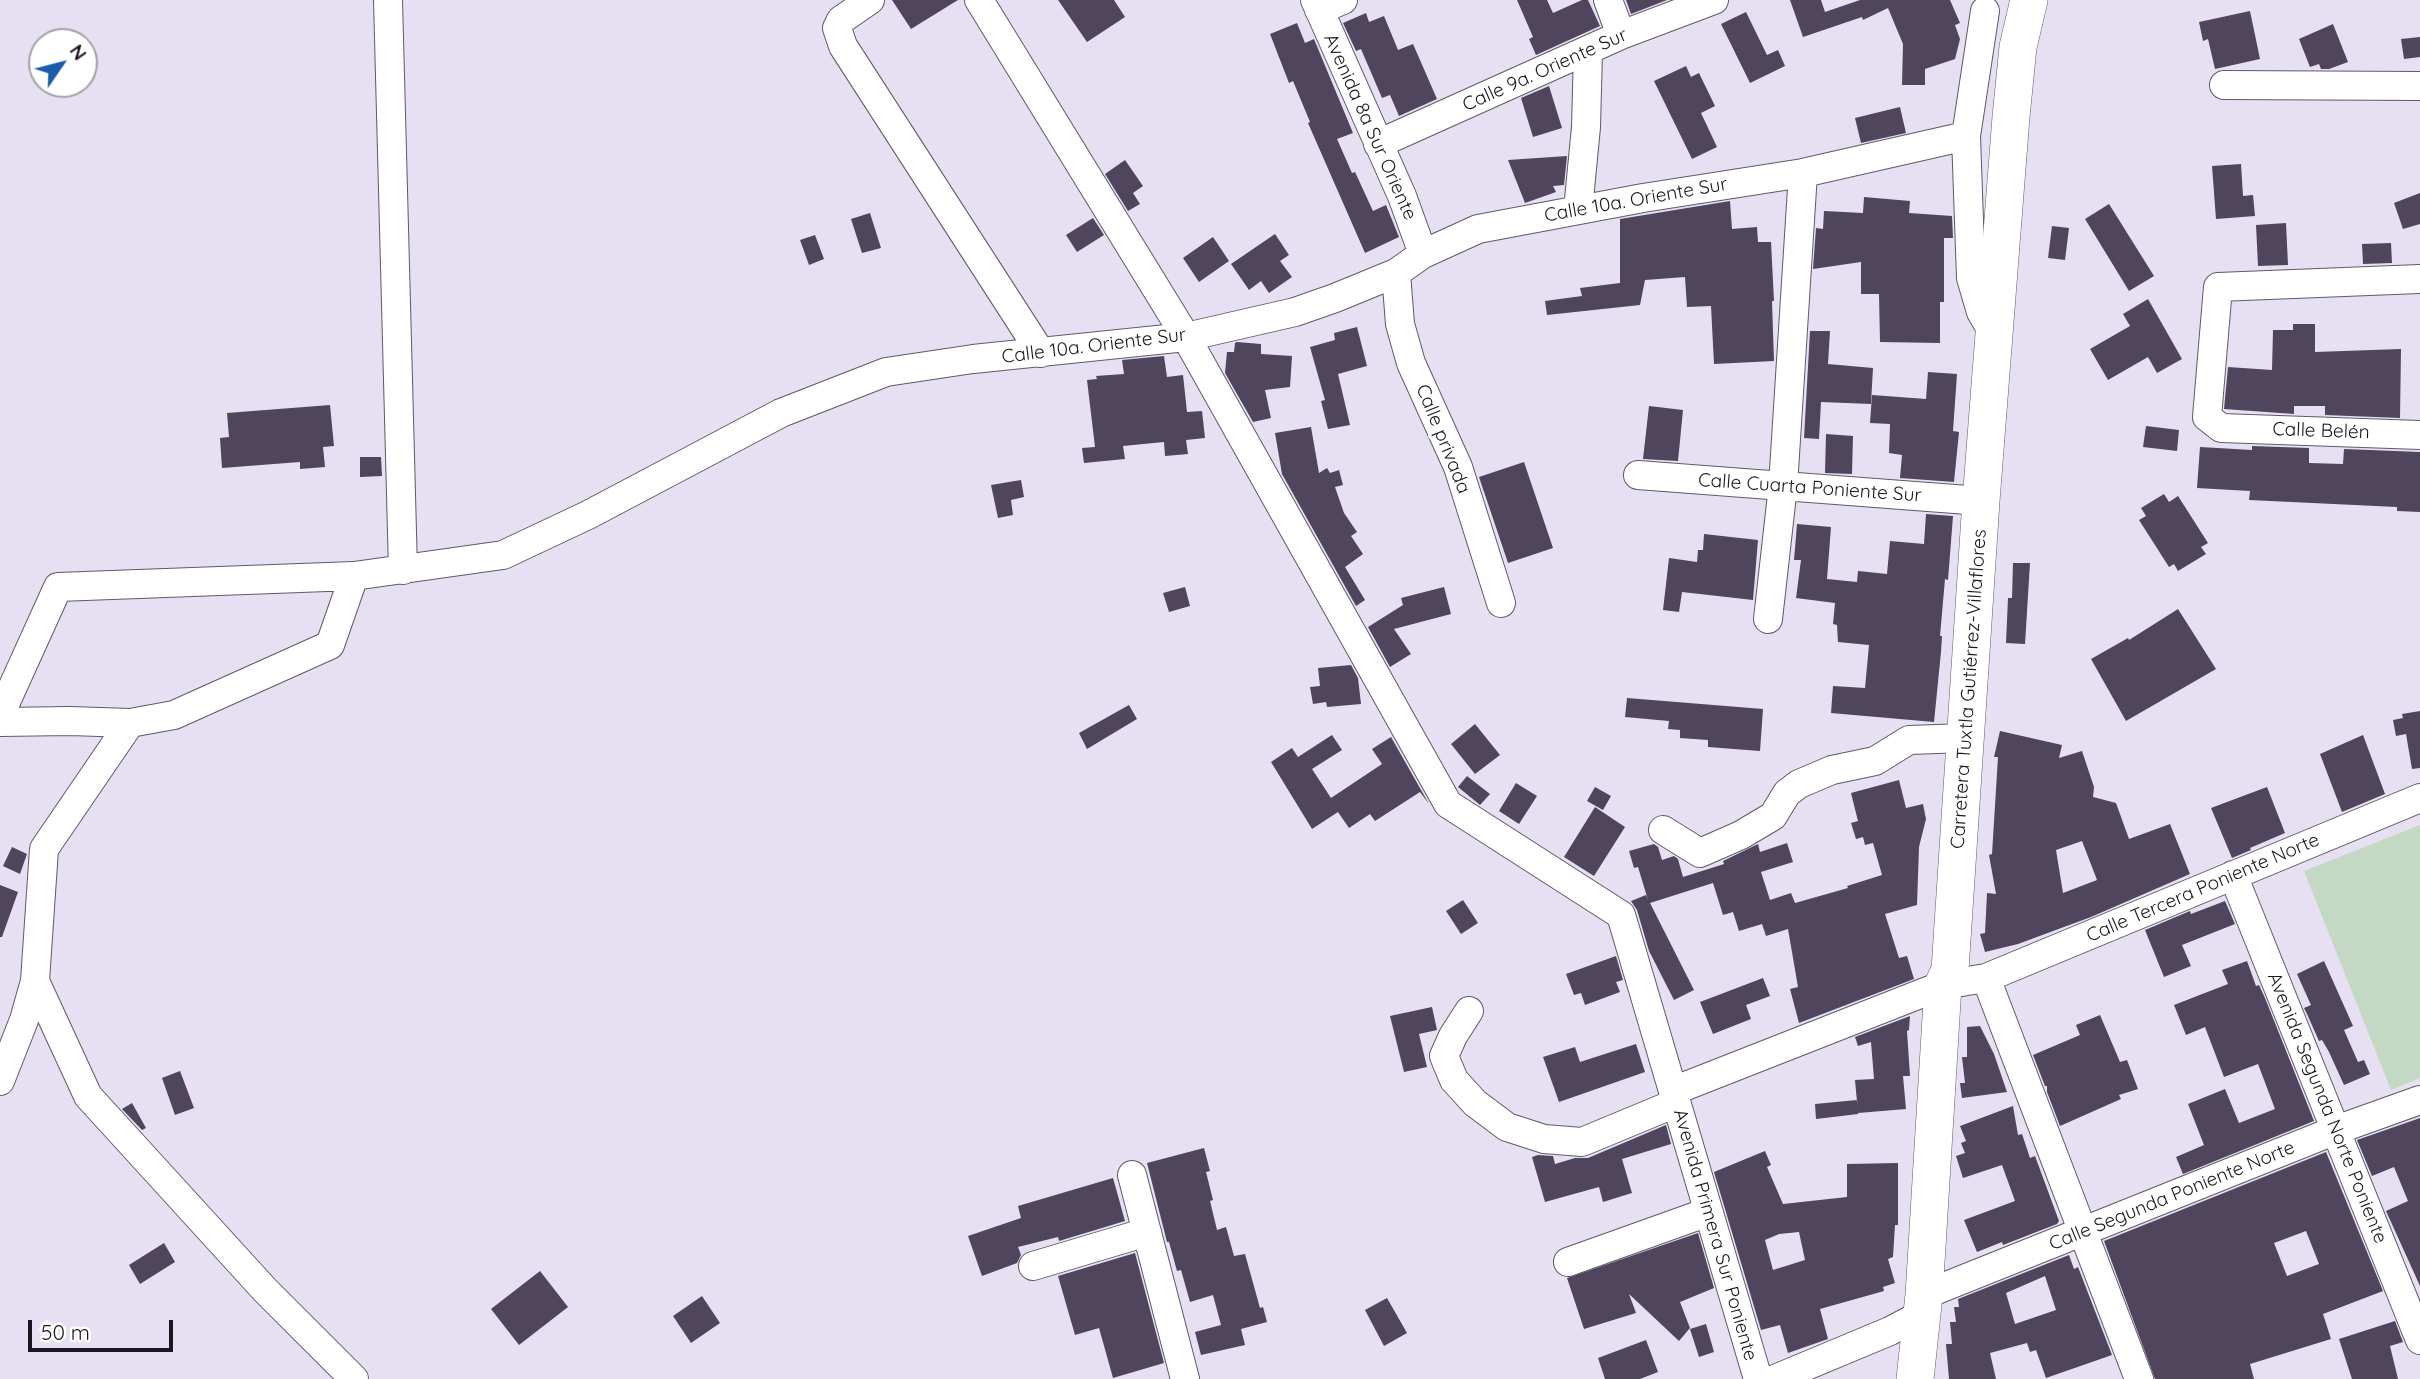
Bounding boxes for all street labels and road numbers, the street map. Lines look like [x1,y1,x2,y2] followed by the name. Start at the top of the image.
[1459,23,1631,117] street label: Calle 9a. Oriente Sur
[1319,30,1421,224] street label: Avenida 8a Sur Oriente
[1543,173,1729,227] street label: Calle 10a. Oriente Sur
[1001,323,1187,369] street label: Calle 10a. Oriente Sur
[1411,381,1475,497] street label: Calle privada
[2272,418,2370,444] street label: Calle Belén
[1697,469,1923,507] street label: Calle Cuarta Poniente Sur
[1946,528,1992,850] street label: Carretera Tuxtla Gutiérrez-Villaflores
[2083,828,2323,948] street label: Calle Tercera Poniente Norte
[2262,969,2392,1247] street label: Avenida Segunda Norte Poniente
[1668,1107,1762,1363] street label: Avenida Primera Sur Poniente
[2046,1136,2298,1256] street label: Calle Segunda Poniente Norte

